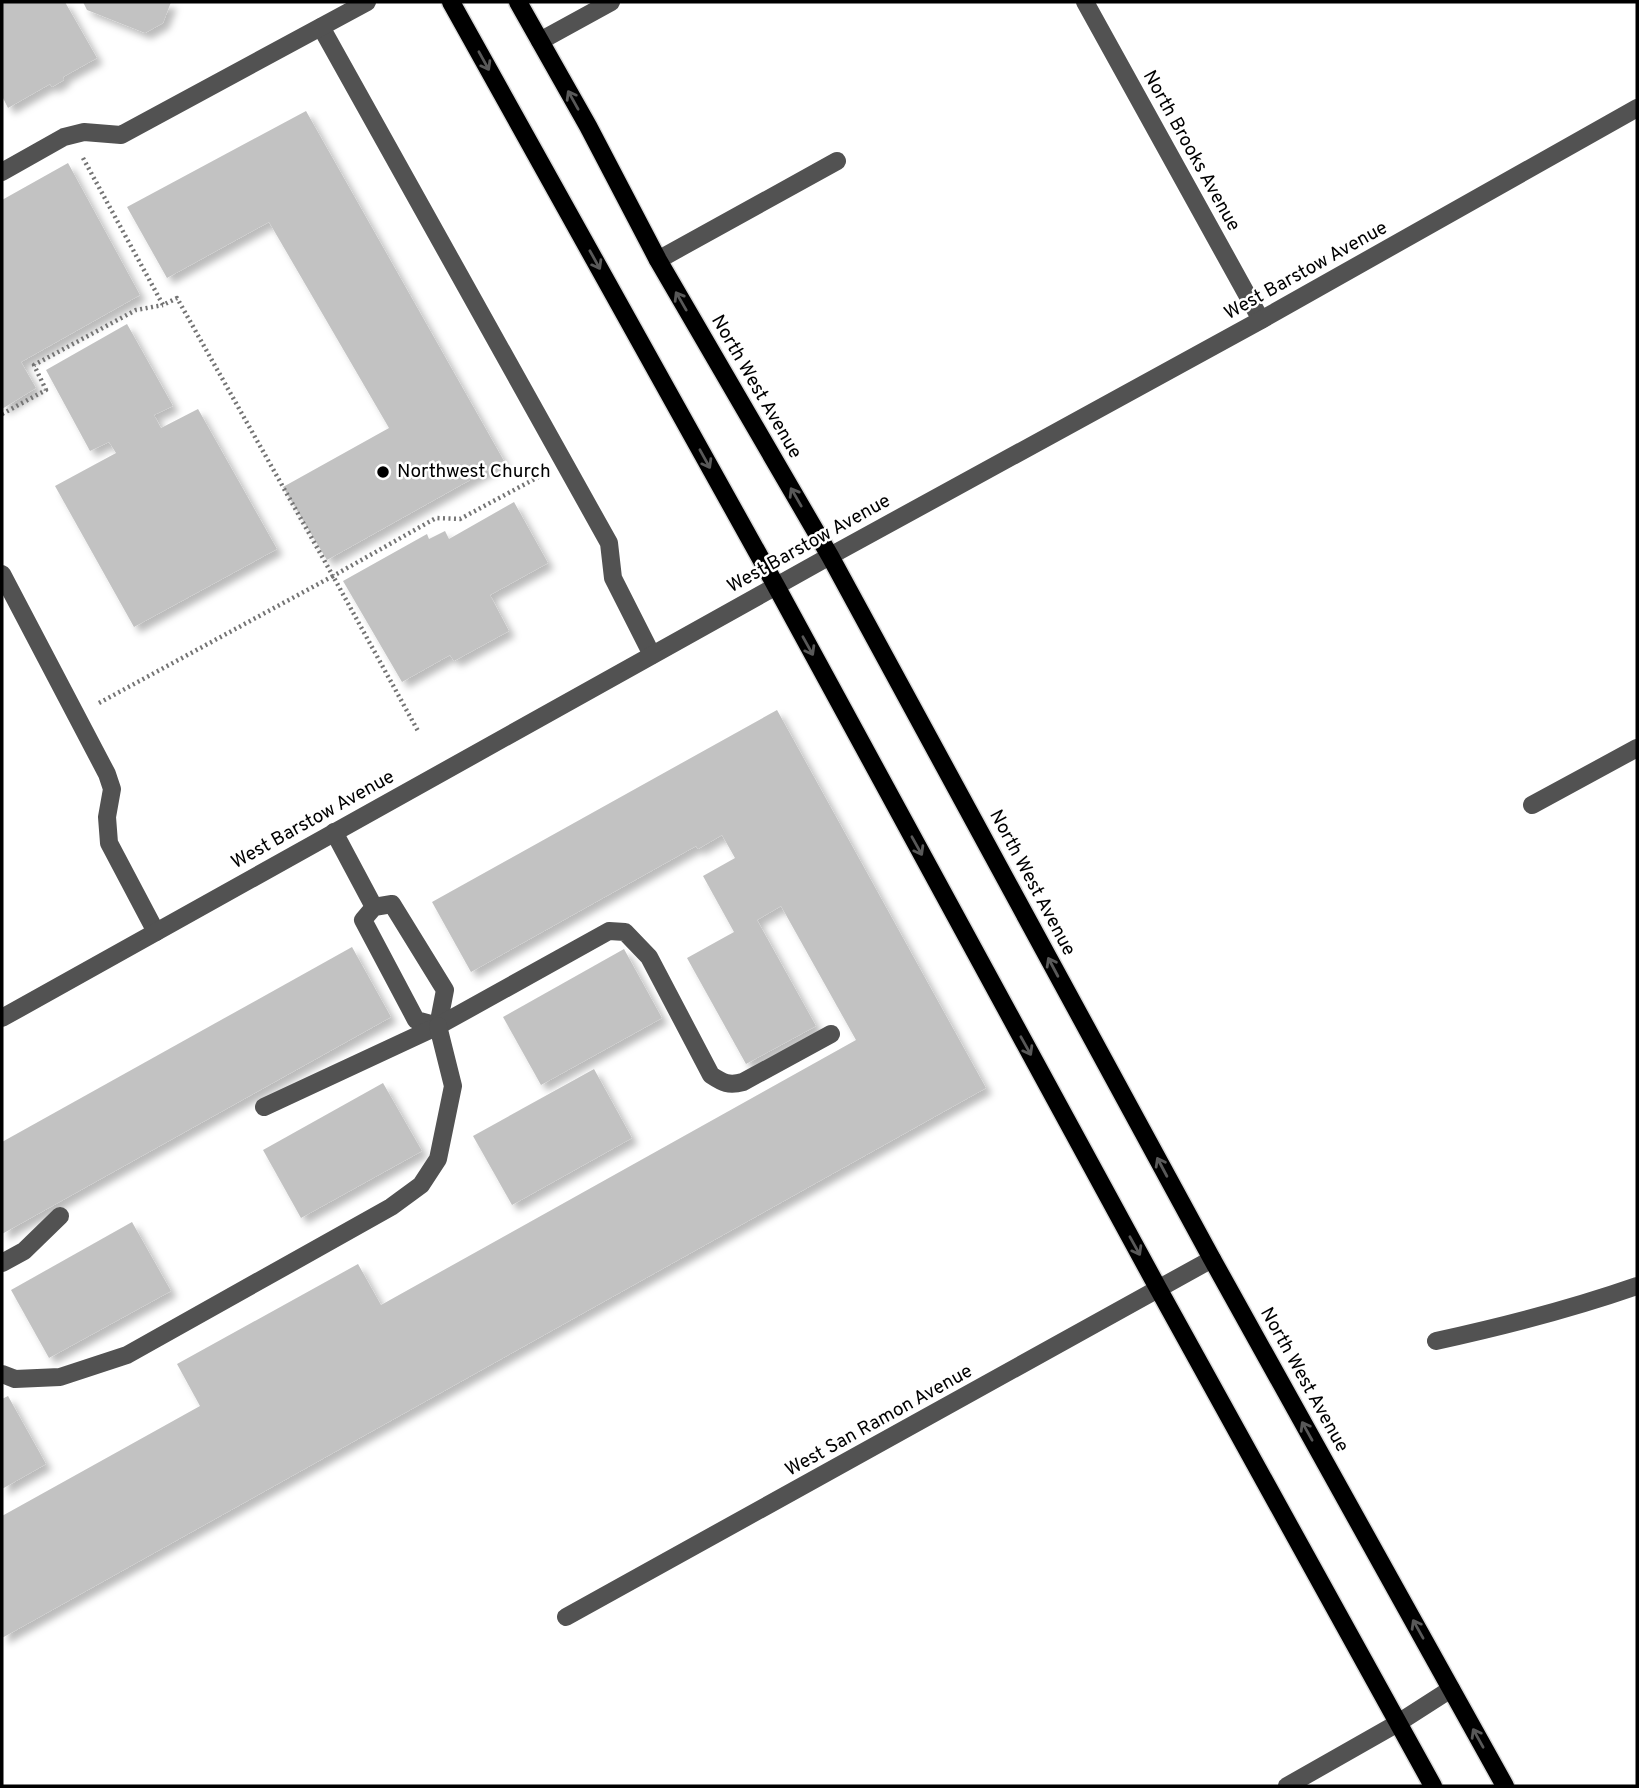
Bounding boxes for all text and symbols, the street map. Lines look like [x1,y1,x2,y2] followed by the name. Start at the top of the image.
[478,51,492,71] one-way arrow
[1137,66,1245,236] street label: North Brooks Avenue
[566,91,580,111] one-way arrow
[1220,216,1392,326] street label: West Barstow Avenue
[588,250,602,270] one-way arrow
[674,291,688,311] one-way arrow
[705,311,807,463] street label: North West Avenue
[698,449,712,469] one-way arrow
[397,460,551,484] place label: Northwest Church
[375,464,391,480] marker: Northwest Church
[789,488,803,508] one-way arrow
[723,489,895,599] street label: West Barstow Avenue
[802,635,816,656] one-way arrow
[227,765,399,875] street label: West Barstow Avenue
[983,806,1081,960] street label: North West Avenue
[911,835,924,856] one-way arrow
[1046,957,1060,978] one-way arrow
[1020,1035,1033,1056] one-way arrow
[1155,1157,1168,1178] one-way arrow
[1128,1235,1142,1255] one-way arrow
[1254,1303,1354,1457] street label: North West Avenue
[781,1360,977,1482] street label: West San Ramon Avenue
[1300,1421,1314,1441] one-way arrow
[1411,1620,1425,1640] one-way arrow
[1471,1728,1485,1748] one-way arrow

